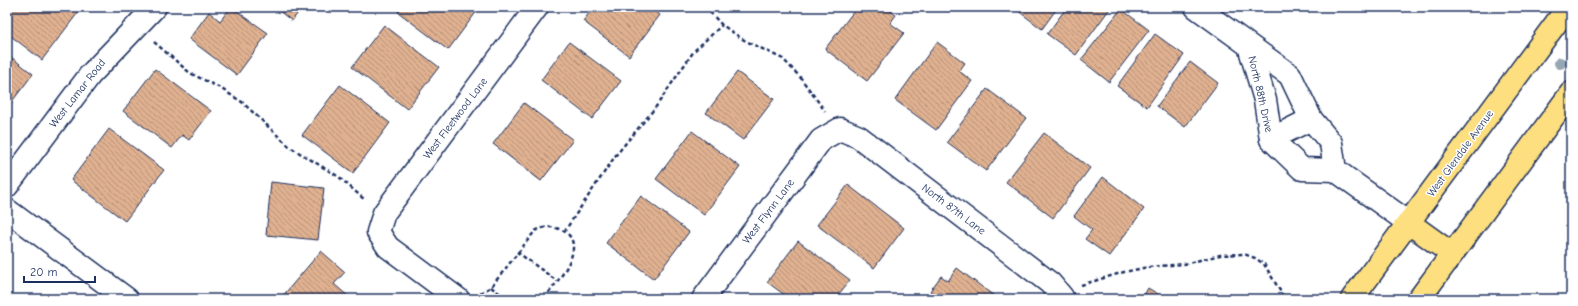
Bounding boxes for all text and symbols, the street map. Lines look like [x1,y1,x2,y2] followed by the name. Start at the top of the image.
[1245,55,1276,134] street label: North 88th Drive
[47,56,108,130] street label: West Lamar Road
[420,75,491,162] street label: West Fleetwood Lane
[1425,107,1497,199] street label: West Glendale Avenue
[740,176,797,246] street label: West Flynn Lane
[919,181,988,238] street label: North 87th Lane
[24,258,95,284] scale bar
[30,265,58,279] text: 20 m

